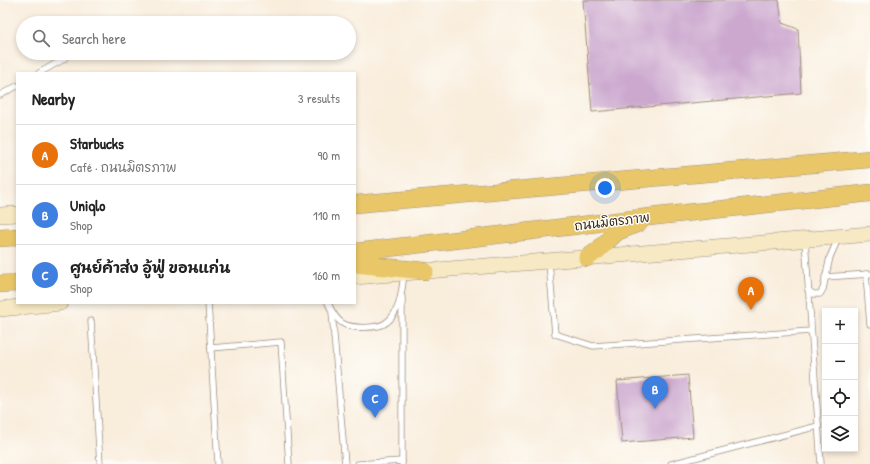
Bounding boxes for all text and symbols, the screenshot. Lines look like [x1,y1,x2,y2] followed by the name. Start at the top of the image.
[16,16,356,60] search box
[30,27,52,49] icon: search
[62,28,126,49] text: Search here
[32,87,75,110] text: Nearby
[298,89,340,107] text: 3 results
[70,133,124,154] text: Starbucks
[42,146,48,164] text: A
[318,146,340,164] text: 90 m
[70,158,177,176] text: Café · ถนนมิตรภาพ
[595,178,615,198] your location
[70,195,105,216] text: Uniqlo
[42,206,48,224] text: B
[313,206,340,224] text: 110 m
[573,207,651,235] street label: ถนนมิตรภาพ
[70,216,92,234] text: Shop
[70,257,230,278] text: ศูนย์ค้าส่ง อู้ฟู่ ขอนแก่น
[41,266,49,284] text: C
[312,266,340,284] text: 160 m
[738,277,764,310] pin: A
[70,279,92,297] text: Shop
[822,308,858,452] map controls
[822,308,858,344] button: +
[822,344,858,380] button: −
[642,376,668,409] pin: B
[822,380,858,416] button: locate
[362,385,388,418] pin: C
[822,416,858,452] button: layers

